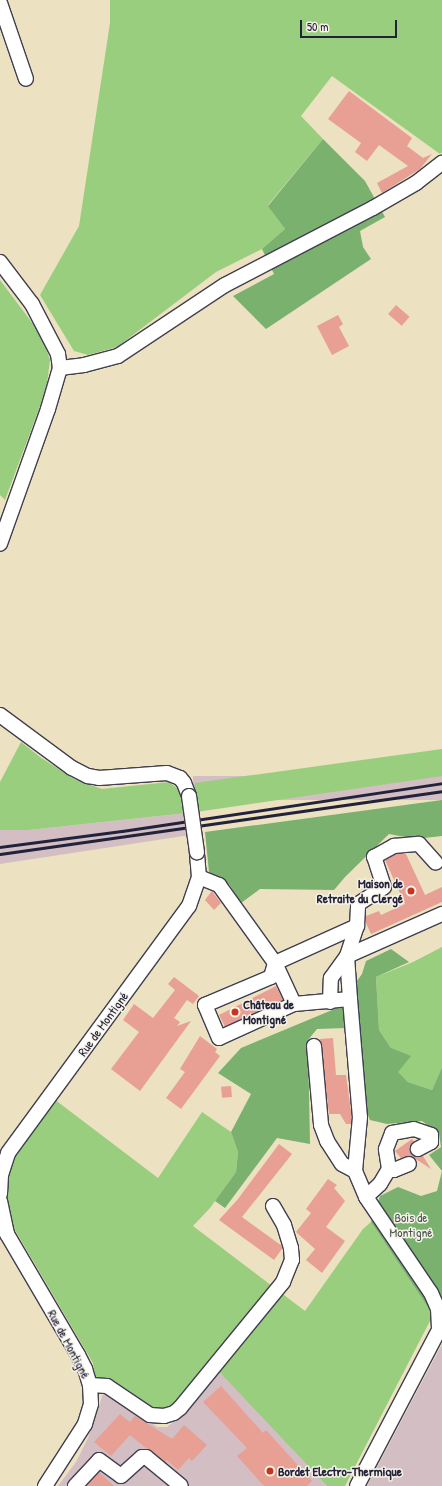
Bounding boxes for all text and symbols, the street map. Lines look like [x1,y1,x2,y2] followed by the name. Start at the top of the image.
[302,12,399,38] scale bar
[307,18,328,35] text: 50 m
[317,876,403,907] place label: Maison de Retraite du Clergé
[406,886,416,896] marker: Maison de Retraite du Clergé
[74,989,132,1059] street label: Rue de Montigné
[243,997,294,1028] place label: Château de Montigné
[230,1007,240,1017] marker: Château de Montigné
[389,1210,433,1241] park label: Bois de Montigné
[44,1307,94,1381] street label: Rue de Montigné
[278,1463,402,1479] place label: Bordet Electro-Thermique
[265,1466,275,1476] marker: Bordet Electro-Thermique

